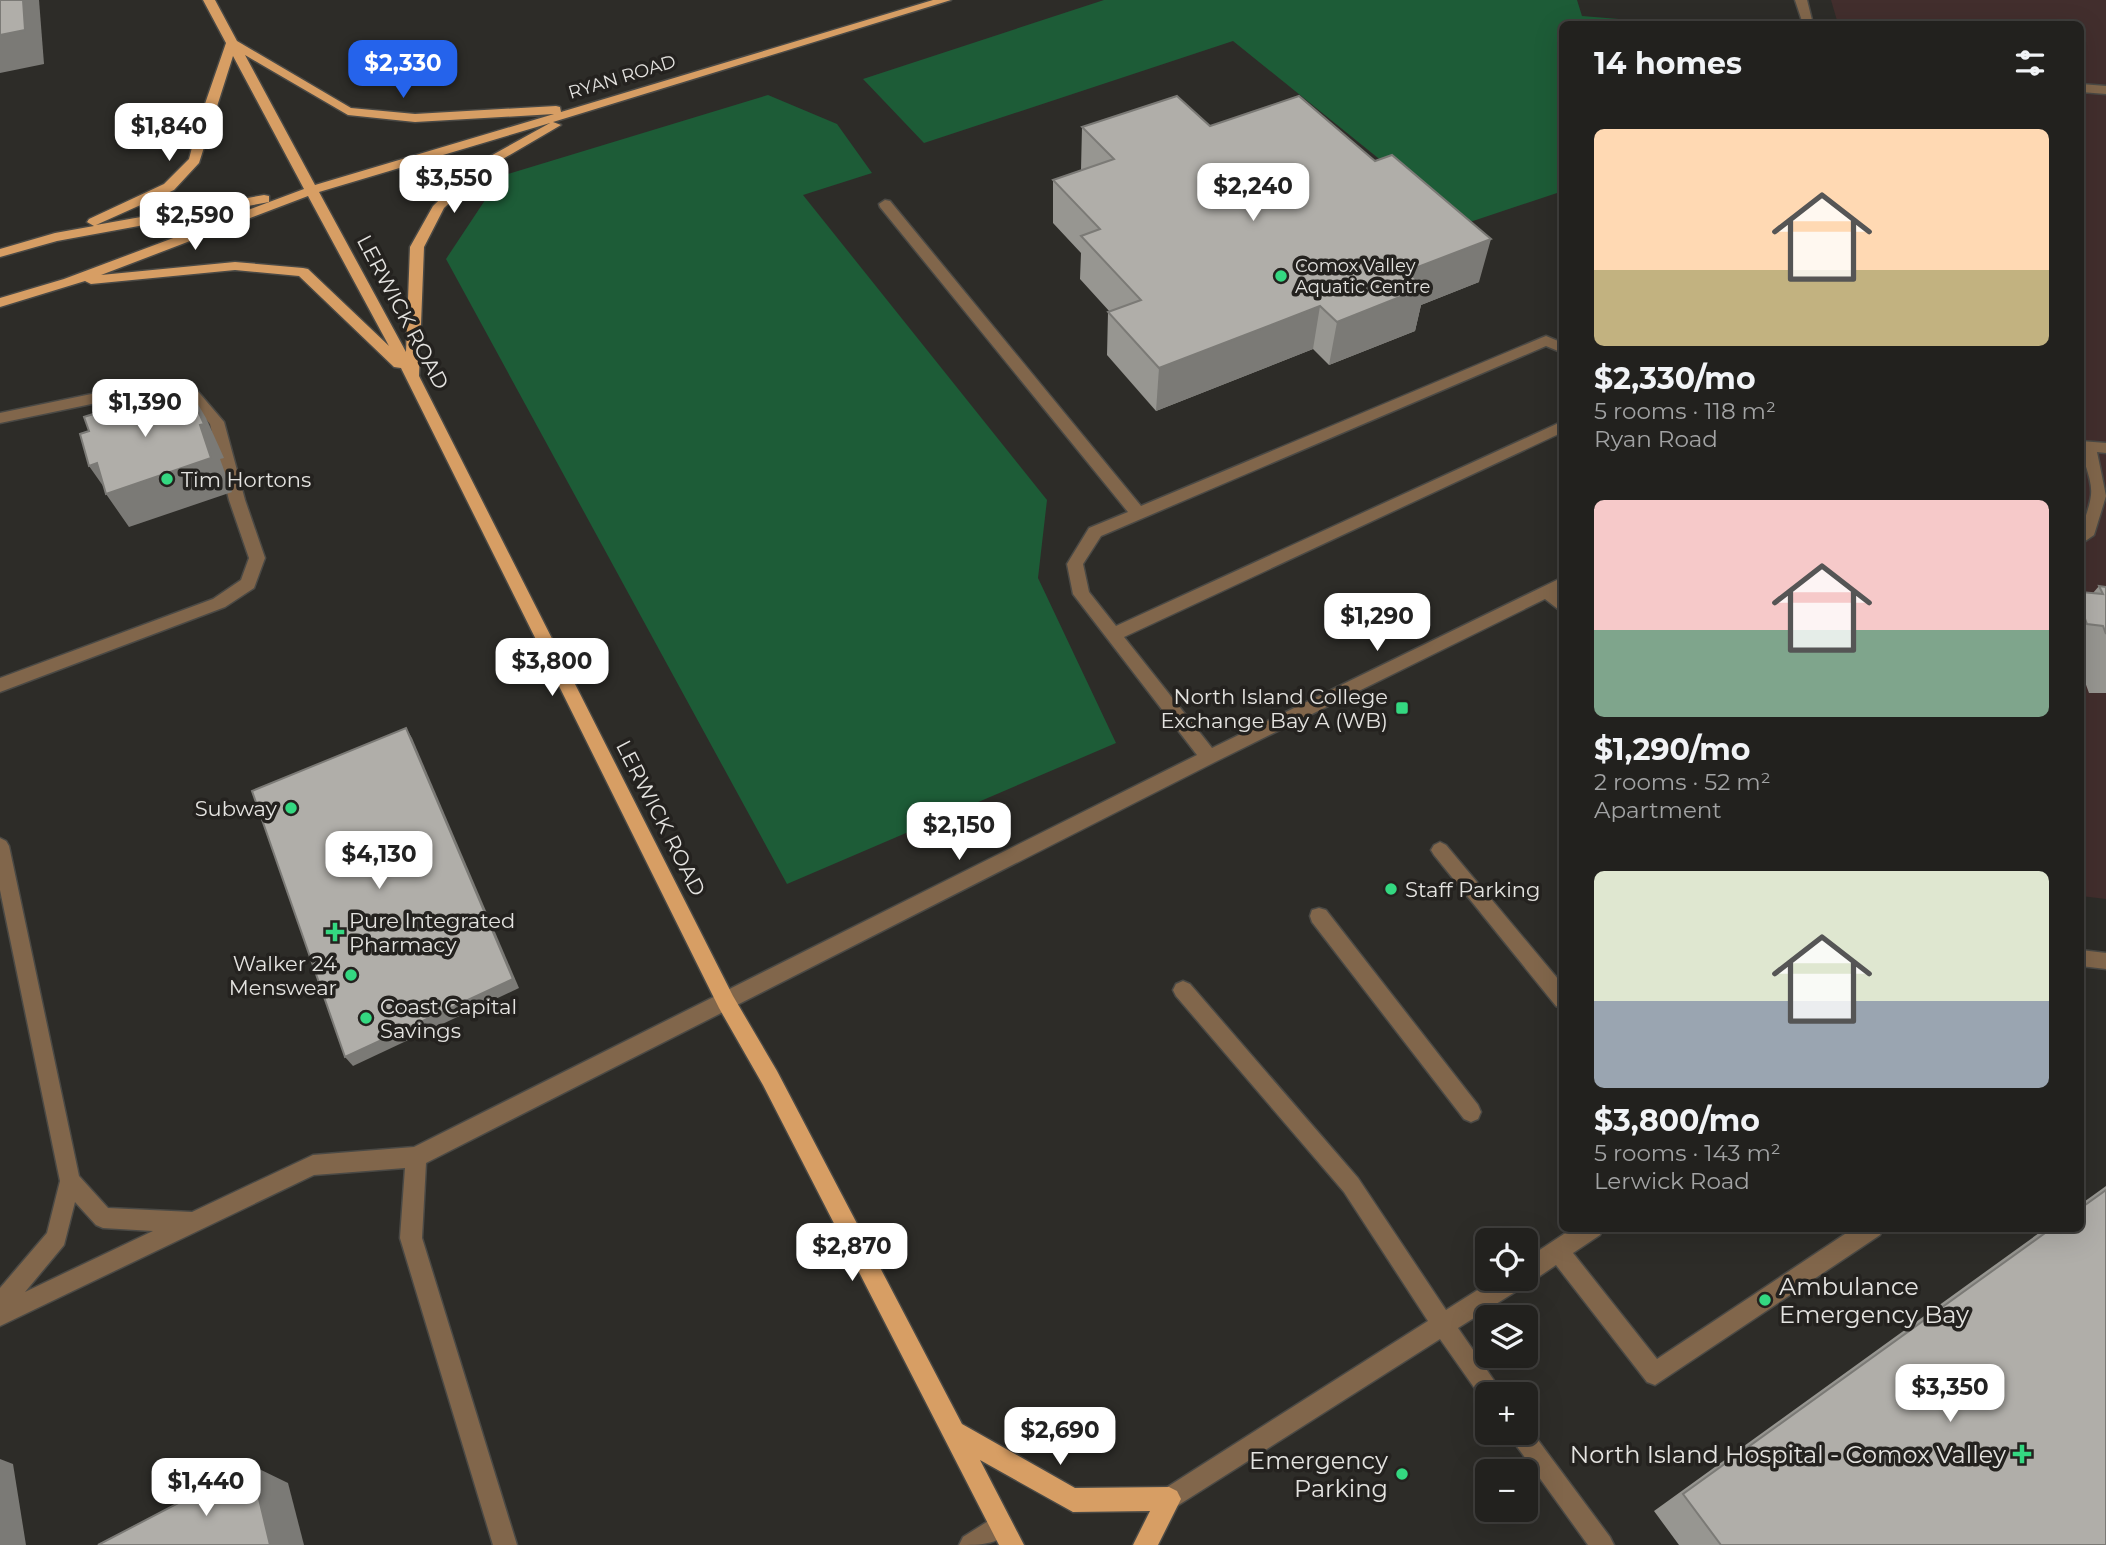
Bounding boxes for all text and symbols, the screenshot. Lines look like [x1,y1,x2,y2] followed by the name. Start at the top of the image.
[346,41,460,100] pin: $2,330
[2011,44,2049,82] icon: filters
[1594,45,1742,82] text: 14 homes
[364,49,442,77] text: $2,330
[566,50,678,104] street label: RYAN ROAD
[112,104,226,163] pin: $1,840
[131,112,207,140] text: $1,840
[397,156,511,215] pin: $3,550
[415,164,493,192] text: $3,550
[1196,164,1310,223] pin: $2,240
[1213,172,1293,200] text: $2,240
[1759,174,1885,300] icon: home
[138,192,252,252] pin: $2,590
[156,201,234,229] text: $2,590
[352,231,454,393] street label: LERWICK ROAD
[1295,255,1430,298] place label: Comox Valley Aquatic Centre
[1273,268,1289,284] marker: Comox Valley Aquatic Centre
[1594,360,1756,397] text: $2,330/mo
[88,380,202,439] pin: $1,390
[108,388,182,416] text: $1,390
[1594,397,1776,425] text: 5 rooms · 118 m²
[1594,425,1718,453] text: Ryan Road
[181,467,311,492] place label: Tim Hortons
[159,471,175,487] marker: Tim Hortons
[1759,545,1885,671] icon: home
[1320,594,1434,653] pin: $1,290
[1340,602,1414,630] text: $1,290
[495,638,609,698] pin: $3,800
[512,647,592,675] text: $3,800
[1160,684,1388,733] place label: North Island College Exchange Bay A (WB)
[1394,700,1410,716] marker: North Island College Exchange Bay A (WB)
[1594,731,1750,768] text: $1,290/mo
[611,736,711,900] street label: LERWICK ROAD
[1594,768,1771,796] text: 2 rooms · 52 m²
[195,796,278,821] place label: Subway
[1594,796,1722,824] text: Apartment
[283,800,299,816] marker: Subway
[902,802,1016,862] pin: $2,150
[923,811,995,839] text: $2,150
[322,832,436,891] pin: $4,130
[341,840,417,868] text: $4,130
[1405,877,1540,902] place label: Staff Parking
[1383,881,1399,897] marker: Staff Parking
[349,908,515,957] place label: Pure Integrated Pharmacy
[1759,916,1885,1042] icon: home
[327,924,343,940] marker: Pure Integrated Pharmacy
[229,951,337,1000] place label: Walker 24 Menswear
[343,967,359,983] marker: Walker 24 Menswear
[380,994,517,1043] place label: Coast Capital Savings
[358,1010,374,1026] marker: Coast Capital Savings
[1594,1102,1760,1139] text: $3,800/mo
[1594,1139,1781,1167] text: 5 rooms · 143 m²
[1594,1167,1750,1195] text: Lerwick Road
[795,1224,909,1283] pin: $2,870
[1475,1228,1538,1522] map controls
[1475,1228,1538,1291] button: locate
[812,1232,892,1260] text: $2,870
[1779,1272,1969,1329] place label: Ambulance Emergency Bay
[1757,1292,1773,1308] marker: Ambulance Emergency Bay
[1475,1305,1538,1368] button: layers
[1893,1364,2007,1424] pin: $3,350
[1911,1373,1989,1401] text: $3,350
[1475,1382,1538,1445] button: +
[1003,1408,1117,1467] pin: $2,690
[1020,1416,1100,1444] text: $2,690
[1570,1440,2006,1469] place label: North Island Hospital - Comox Valley
[2012,1444,2032,1464] marker: North Island Hospital - Comox Valley
[1249,1446,1388,1503] place label: Emergency Parking
[149,1458,263,1518] pin: $1,440
[1475,1459,1538,1522] button: −
[1394,1466,1410,1482] marker: Emergency Parking
[168,1467,244,1495] text: $1,440

